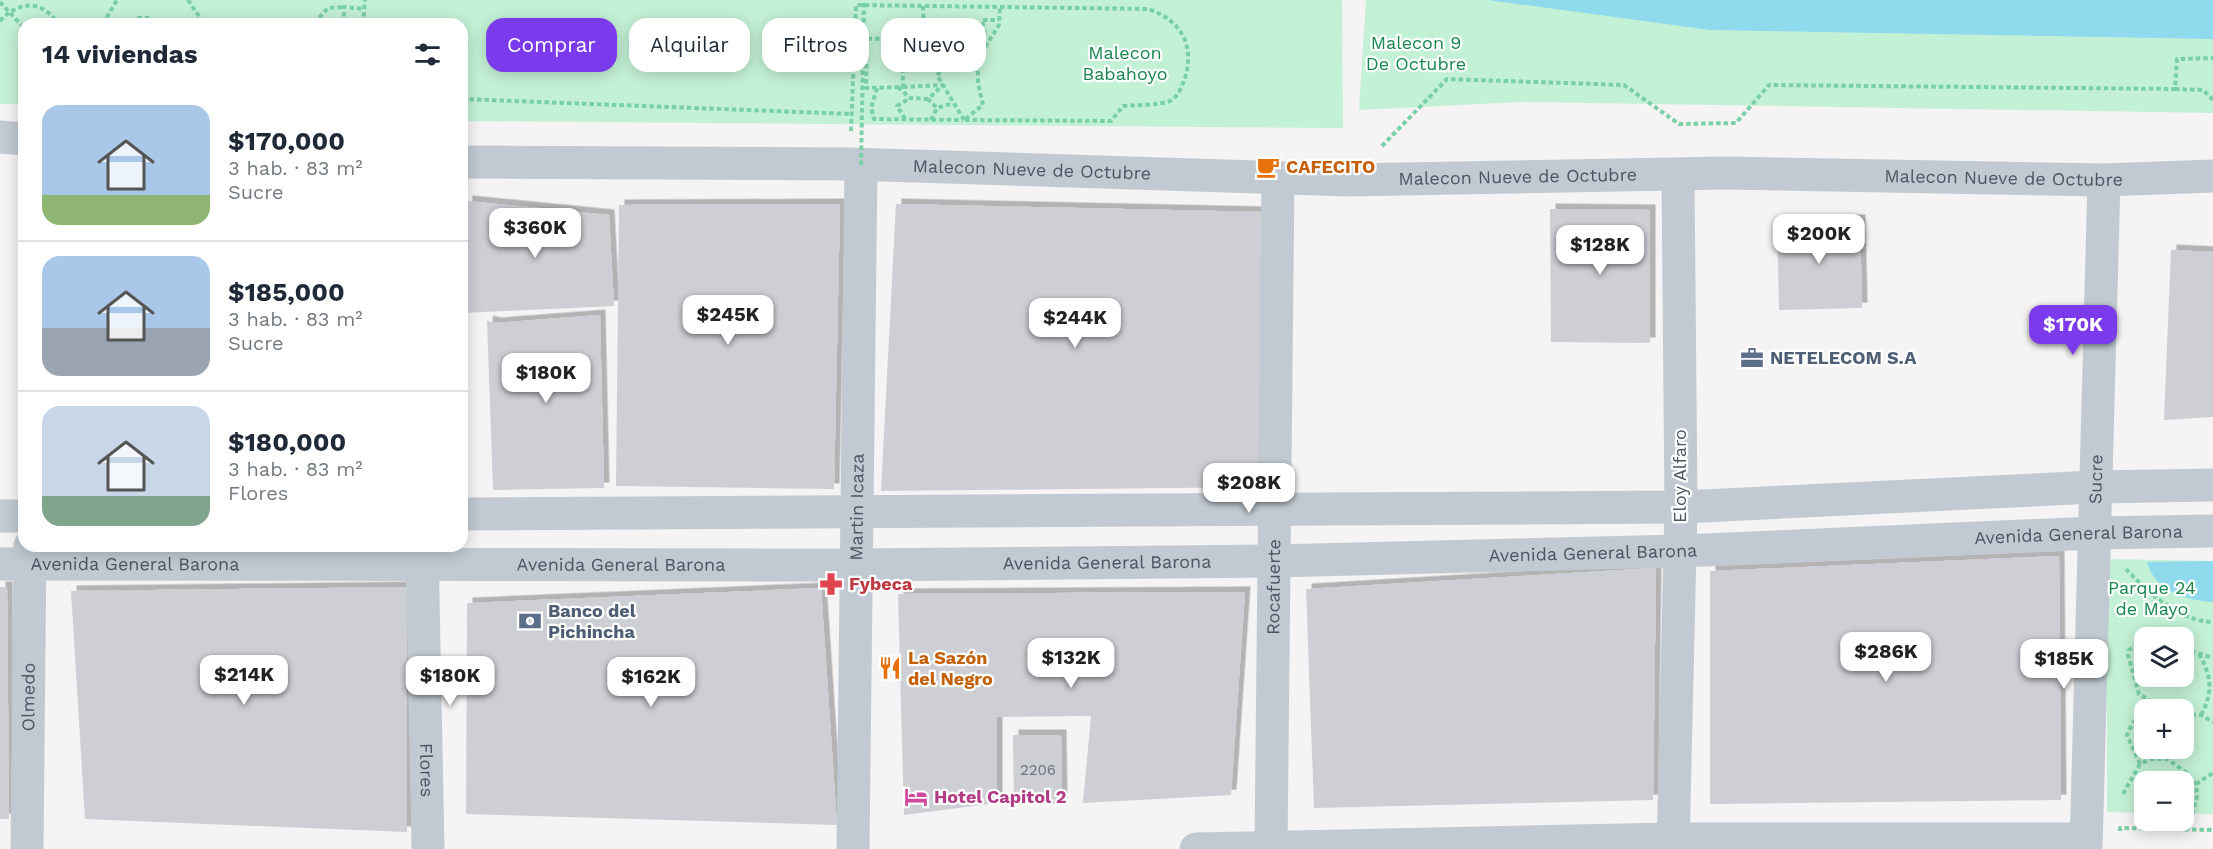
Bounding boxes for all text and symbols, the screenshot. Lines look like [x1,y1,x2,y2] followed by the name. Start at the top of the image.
[486,18,617,72] chip: Comprar
[629,18,750,72] chip: Alquilar
[762,18,869,72] chip: Filtros
[881,18,986,72] chip: Nuevo
[1366,32,1466,74] park label: Malecon 9 De Octubre
[411,38,444,71] icon: filters
[42,39,198,69] text: 14 viviendas
[1082,42,1168,84] park label: Malecon Babahoyo
[228,126,345,156] text: $170,000
[90,129,162,201] icon: home
[1255,154,1281,180] cafe icon: CAFECITO
[912,155,1151,184] street label: Malecon Nueve de Octubre
[228,156,363,180] text: 3 hab. · 83 m²
[1286,156,1375,177] place label: CAFECITO
[1398,164,1637,189] street label: Malecon Nueve de Octubre
[1884,165,2123,190] street label: Malecon Nueve de Octubre
[228,180,284,204] text: Sucre
[493,208,577,259] pin: $360K
[1777,214,1861,265] pin: $200K
[503,215,567,239] text: $360K
[1787,221,1851,245] text: $200K
[1558,225,1642,276] pin: $128K
[1570,232,1630,256] text: $128K
[228,277,345,307] text: $185,000
[90,280,162,352] icon: home
[686,295,770,346] pin: $245K
[1033,298,1117,349] pin: $244K
[697,302,759,326] text: $245K
[1043,305,1107,329] text: $244K
[2031,305,2115,356] pin: $170K
[228,307,363,331] text: 3 hab. · 83 m²
[2043,312,2103,336] text: $170K
[228,331,284,355] text: Sucre
[1739,345,1765,371] office icon: NETELECOM S.A
[1770,347,1917,368] place label: NETELECOM S.A
[504,353,588,404] pin: $180K
[516,360,576,384] text: $180K
[228,427,346,457] text: $180,000
[1669,429,1690,523] street label: Eloy Alfaro
[90,430,162,502] icon: home
[845,453,868,561] street label: Martin Icaza
[2084,454,2107,504] street label: Sucre
[228,457,363,481] text: 3 hab. · 83 m²
[1207,463,1291,514] pin: $208K
[1217,470,1281,494] text: $208K
[228,481,288,505] text: Flores
[1974,521,2183,548] street label: Avenida General Barona
[1262,539,1284,635] street label: Rocafuerte
[1488,539,1698,566] street label: Avenida General Barona
[1003,551,1211,574] street label: Avenida General Barona
[31,553,239,574] street label: Avenida General Barona
[517,554,725,575] street label: Avenida General Barona
[818,571,844,597] pharmacy icon: Fybeca
[849,573,913,594] place label: Fybeca
[2108,577,2196,619] park label: Parque 24 de Mayo
[548,600,636,642] place label: Banco del Pichincha
[517,608,543,634] bank icon: Banco del Pichincha
[2134,627,2194,831] map controls
[2134,627,2194,687] button: layers
[1844,632,1928,683] pin: $286K
[1029,638,1113,689] pin: $132K
[1854,639,1918,663] text: $286K
[2022,639,2106,690] pin: $185K
[1041,645,1101,669] text: $132K
[2034,646,2094,670] text: $185K
[908,647,993,689] place label: La Sazón del Negro
[202,655,286,706] pin: $214K
[877,655,903,681] restaurant icon: La Sazón del Negro
[408,656,492,707] pin: $180K
[609,657,693,708] pin: $162K
[214,662,274,686] text: $214K
[17,663,39,731] street label: Olmedo
[420,663,480,687] text: $180K
[621,664,681,688] text: $162K
[2134,699,2194,759] button: +
[416,743,438,797] street label: Flores
[1020,761,1056,779] house number: 2206
[2134,771,2194,831] button: −
[903,784,929,810] hotel icon: Hotel Capitol 2
[934,786,1066,807] place label: Hotel Capitol 2

